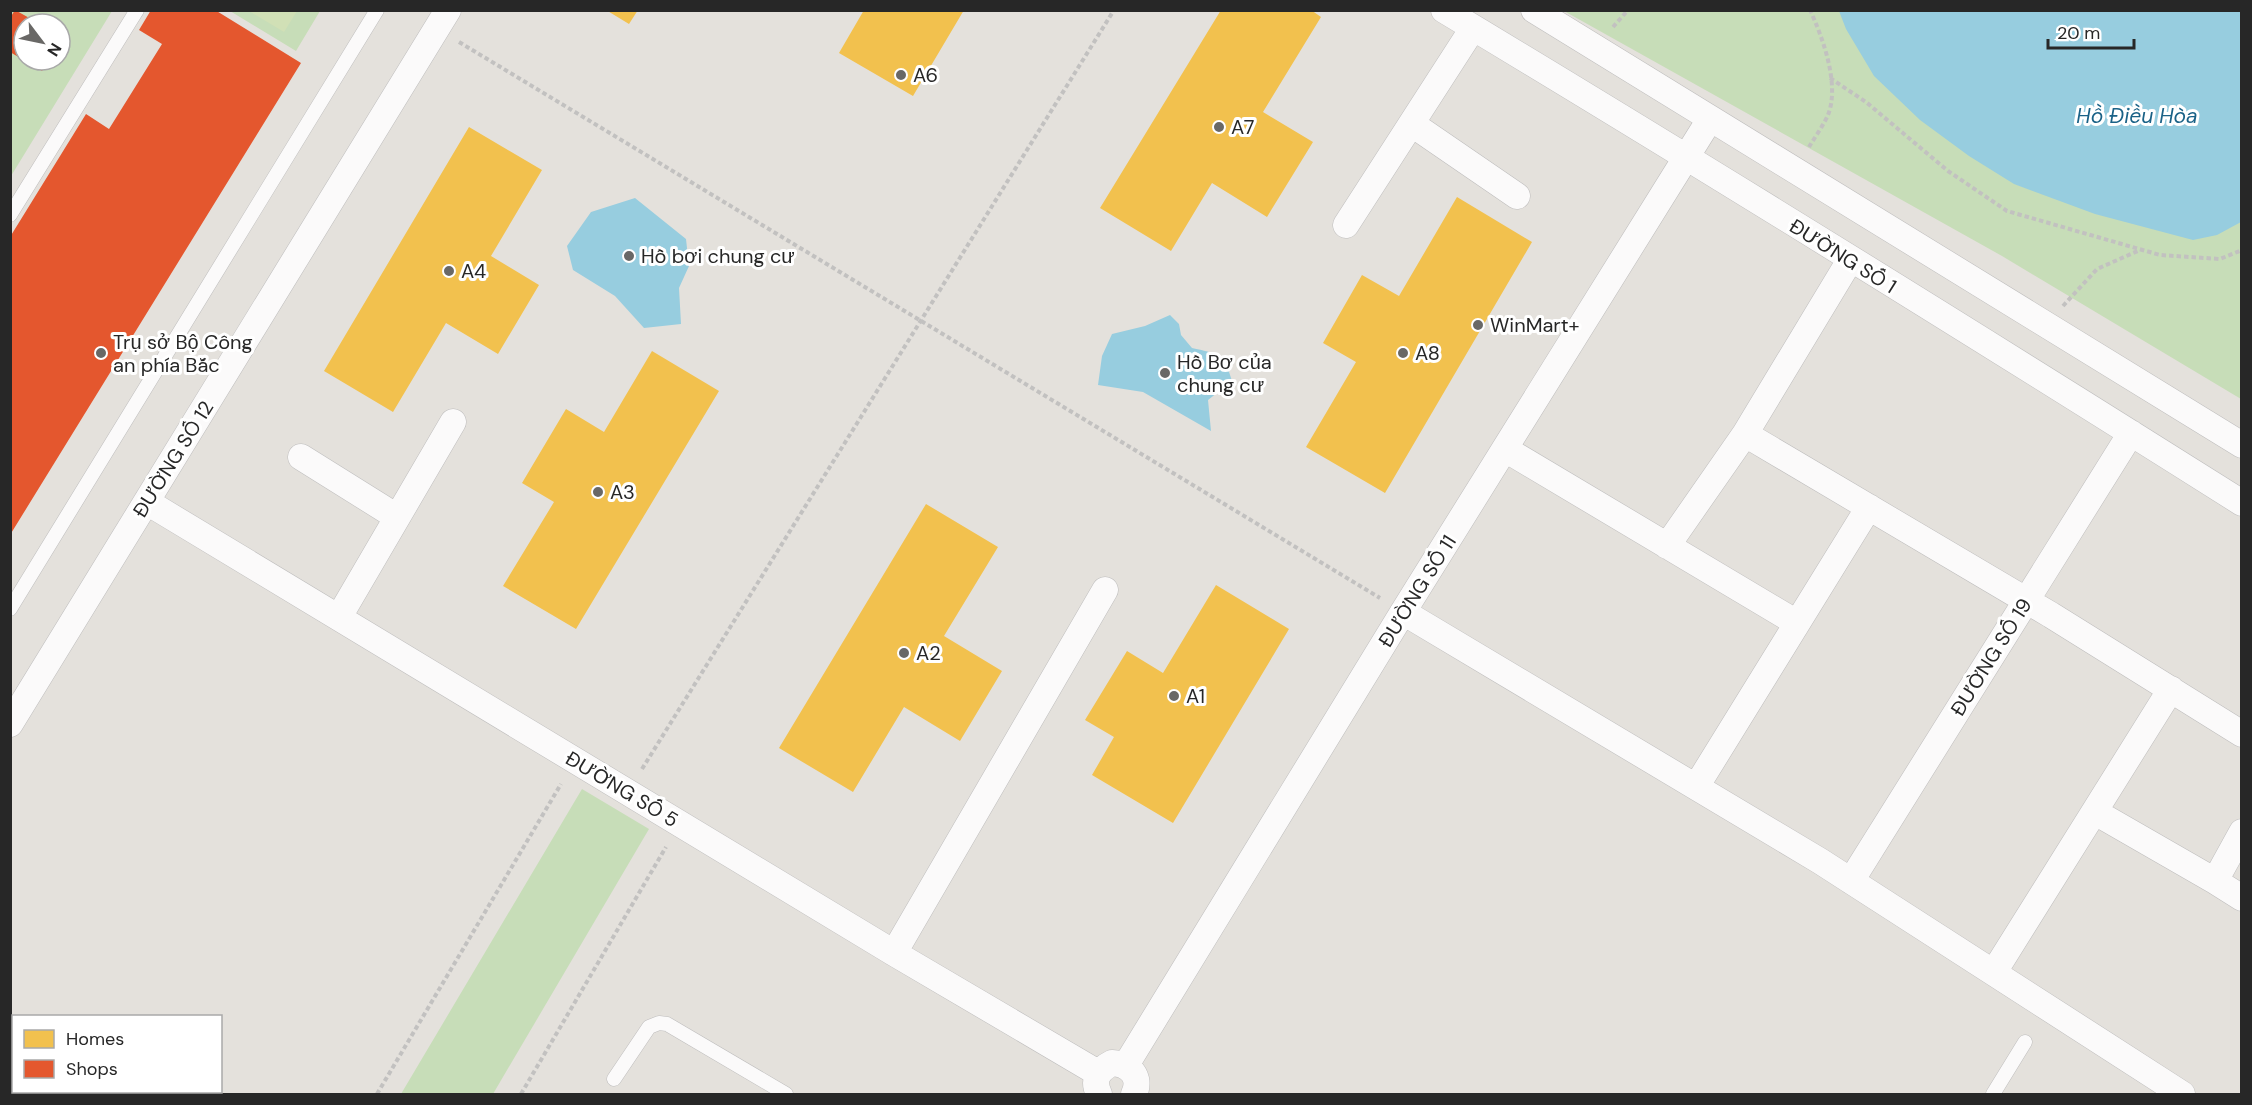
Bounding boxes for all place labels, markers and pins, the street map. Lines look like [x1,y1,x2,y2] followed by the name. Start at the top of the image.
[913,62,938,88] place label: A6
[894,68,908,82] marker: A6
[1231,114,1254,140] place label: A7
[1212,120,1226,134] marker: A7
[641,243,795,269] place label: Hồ bơi chung cư
[622,249,636,263] marker: Hồ bơi chung cư
[461,258,486,284] place label: A4
[442,264,456,278] marker: A4
[1490,312,1580,338] place label: WinMart+
[1471,318,1485,332] marker: WinMart+
[113,329,253,378] place label: Trụ sở Bộ Công an phía Bắc
[1415,340,1440,366] place label: A8
[94,346,108,360] marker: Trụ sở Bộ Công an phía Bắc
[1396,346,1410,360] marker: A8
[1177,349,1272,398] place label: Hồ Bơ của chung cư
[1158,366,1172,380] marker: Hồ Bơ của chung cư
[610,479,635,505] place label: A3
[591,485,605,499] marker: A3
[916,640,941,666] place label: A2
[897,646,911,660] marker: A2
[1186,683,1205,709] place label: A1
[1167,689,1181,703] marker: A1

